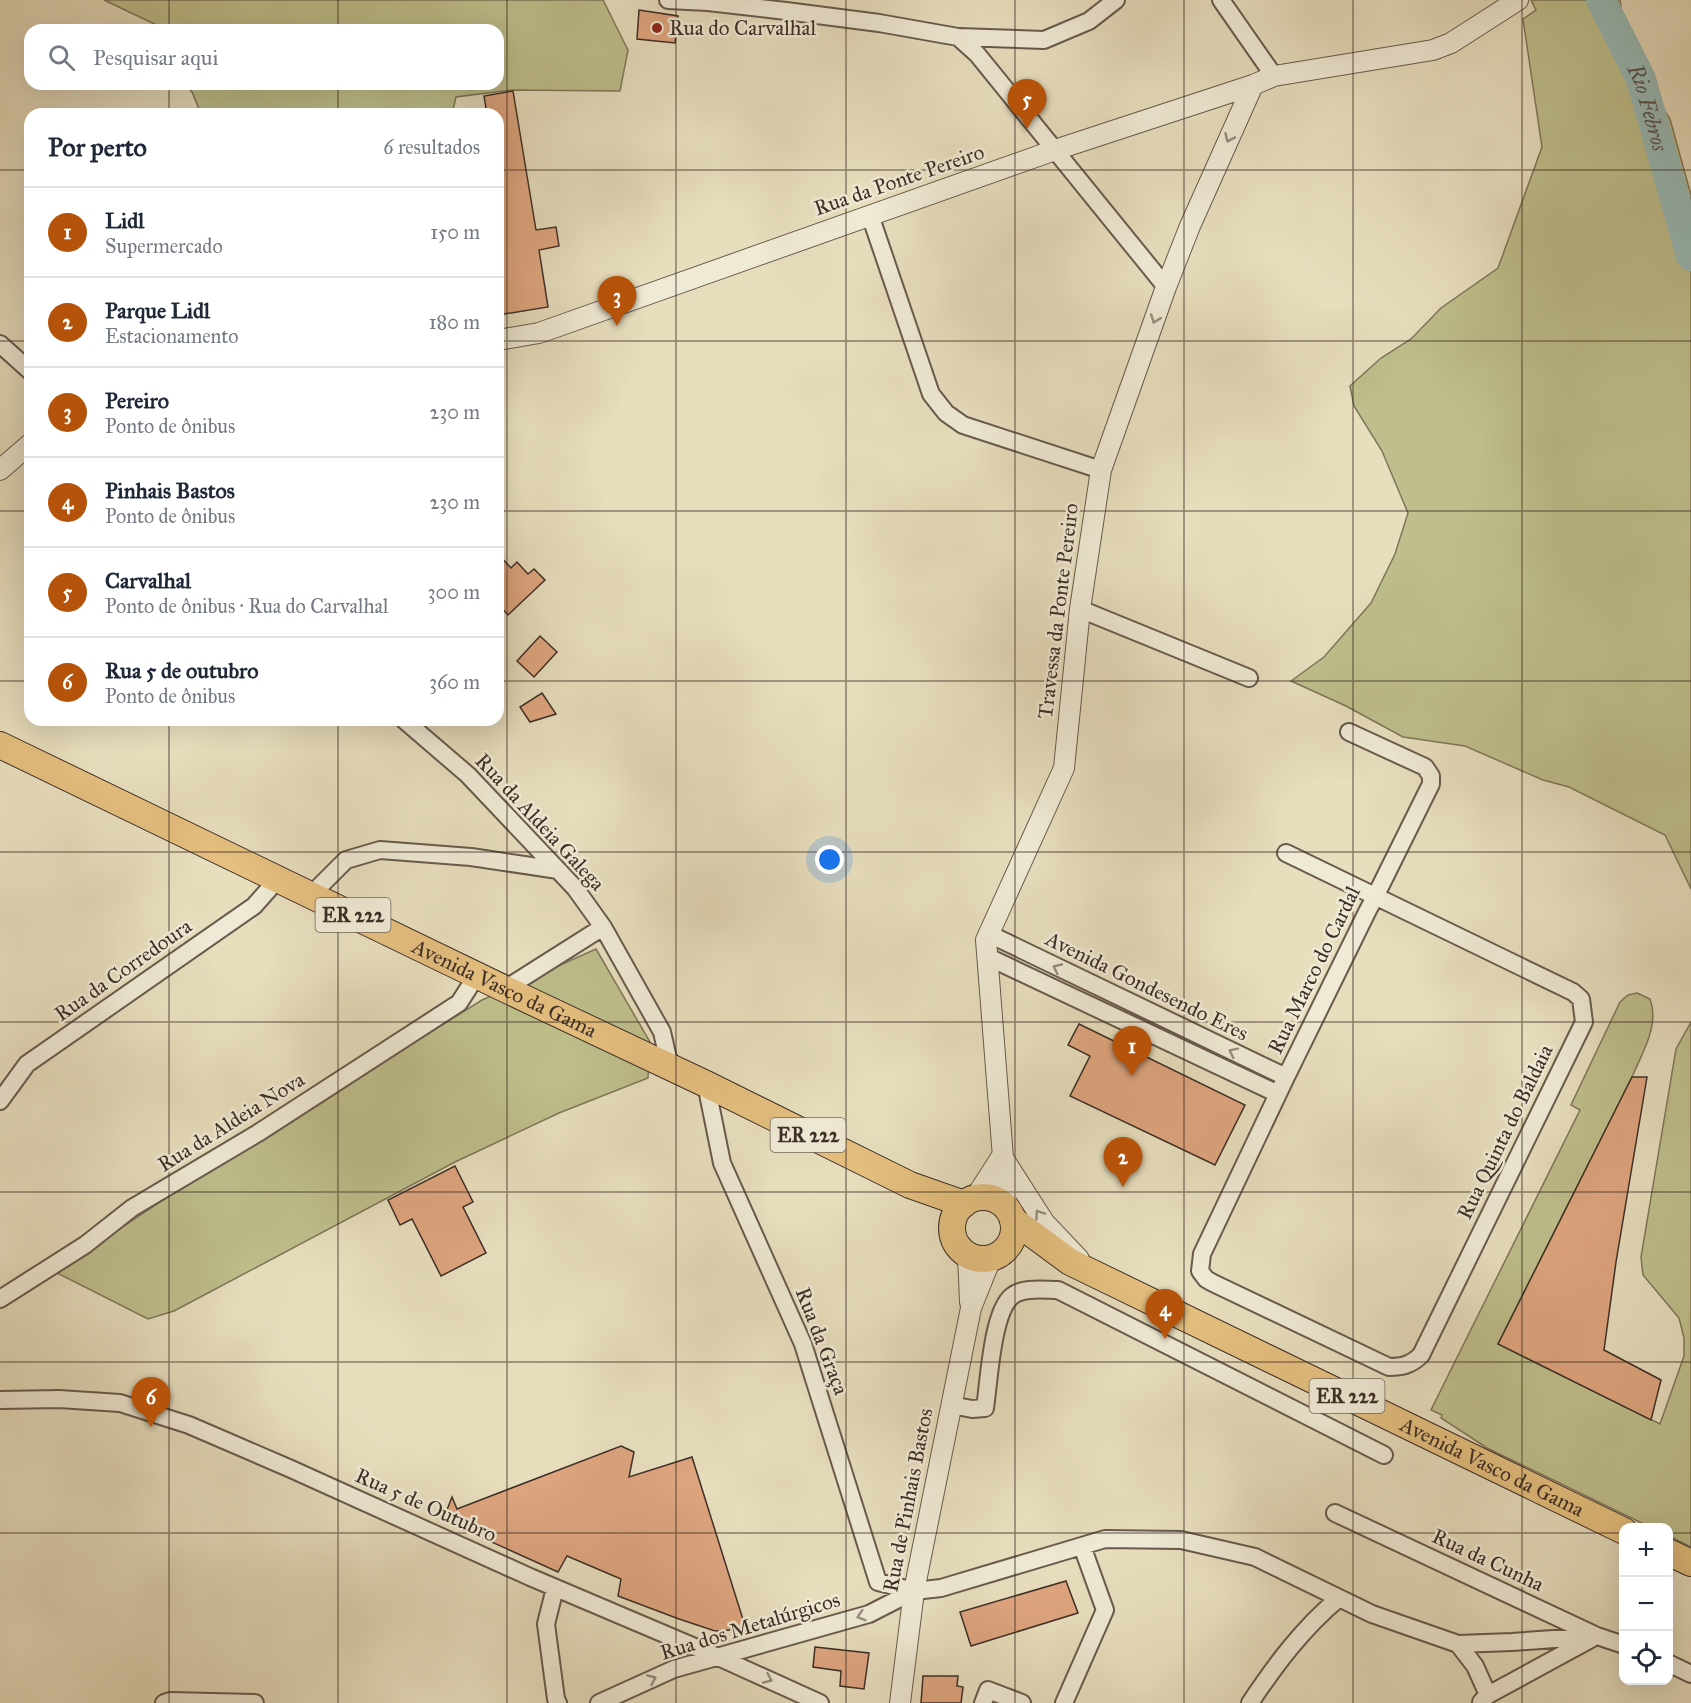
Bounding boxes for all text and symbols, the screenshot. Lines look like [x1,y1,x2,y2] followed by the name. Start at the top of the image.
[669,15,816,41] place label: Rua do Carvalhal
[650,21,664,35] marker: Rua do Carvalhal
[24,24,504,90] search box
[45,41,78,74] icon: search
[93,44,218,71] text: Pesquisar aqui
[1622,58,1674,155] water label: Rio Febros
[1008,80,1046,129] pin: 5
[48,131,147,163] text: Por perto
[1224,132,1236,143] one-way arrow
[383,135,480,159] text: 6 resultados
[810,139,988,221] street label: Rua da Ponte Pereiro
[105,207,144,234] text: Lidl
[64,220,71,244] text: 1
[430,220,480,244] text: 150 m
[105,234,223,258] text: Supermercado
[598,276,636,326] pin: 3
[105,297,210,324] text: Parque Lidl
[63,310,72,334] text: 2
[429,310,480,334] text: 180 m
[1149,313,1162,324] one-way arrow
[105,324,239,348] text: Estacionamento
[105,387,169,414] text: Pereiro
[64,400,72,424] text: 3
[429,400,480,424] text: 230 m
[105,414,235,438] text: Ponto de ônibus
[105,477,235,504] text: Pinhais Bastos
[62,490,73,514] text: 4
[429,490,480,514] text: 230 m
[1032,502,1084,720] street label: Travessa da Ponte Pereiro
[105,504,235,528] text: Ponto de ônibus
[105,567,191,594] text: Carvalhal
[63,580,72,604] text: 5
[428,580,480,604] text: 300 m
[105,594,388,618] text: Ponto de ônibus · Rua do Carvalhal
[105,657,258,684] text: Rua 5 de outubro
[62,670,73,694] text: 6
[429,670,480,694] text: 360 m
[105,684,235,708] text: Ponto de ônibus
[470,748,610,896] street label: Rua da Aldeia Galega
[815,845,844,874] your location
[1262,882,1366,1058] street label: Rua Marco do Cardal
[316,898,391,932] road number: ER 222
[49,913,197,1027] street label: Rua da Corredoura
[1040,925,1253,1046] street label: Avenida Gondesendo Eres
[407,933,601,1043] street label: Avenida Vasco da Gama
[1053,963,1064,975] one-way arrow
[1112,1026,1152,1076] pin: 1
[1451,1040,1559,1224] street label: Rua Quinta do Baldaia
[1229,1047,1240,1059] one-way arrow
[153,1066,309,1178] street label: Rua da Aldeia Nova
[770,1118,846,1152] road number: ER 222
[1104,1138,1142,1187] pin: 2
[1035,1210,1046,1221] one-way arrow
[790,1284,854,1398] street label: Rua da Graça
[1146,1290,1184,1339] pin: 4
[132,1378,170,1427] pin: 6
[1310,1379,1384,1413] road number: ER 222
[877,1406,939,1594] street label: Rua de Pinhais Bastos
[1395,1411,1588,1523] street label: Avenida Vasco da Gama
[351,1462,501,1548] street label: Rua 5 de Outubro
[1428,1523,1548,1597] street label: Rua da Cunha
[1619,1523,1673,1685] map controls
[1619,1523,1673,1577] button: +
[1619,1577,1673,1631] button: −
[657,1586,843,1666] street label: Rua dos Metalúrgicos
[856,1609,867,1621] one-way arrow
[1619,1631,1673,1685] button: locate
[762,1672,773,1684] one-way arrow
[646,1675,657,1687] one-way arrow

